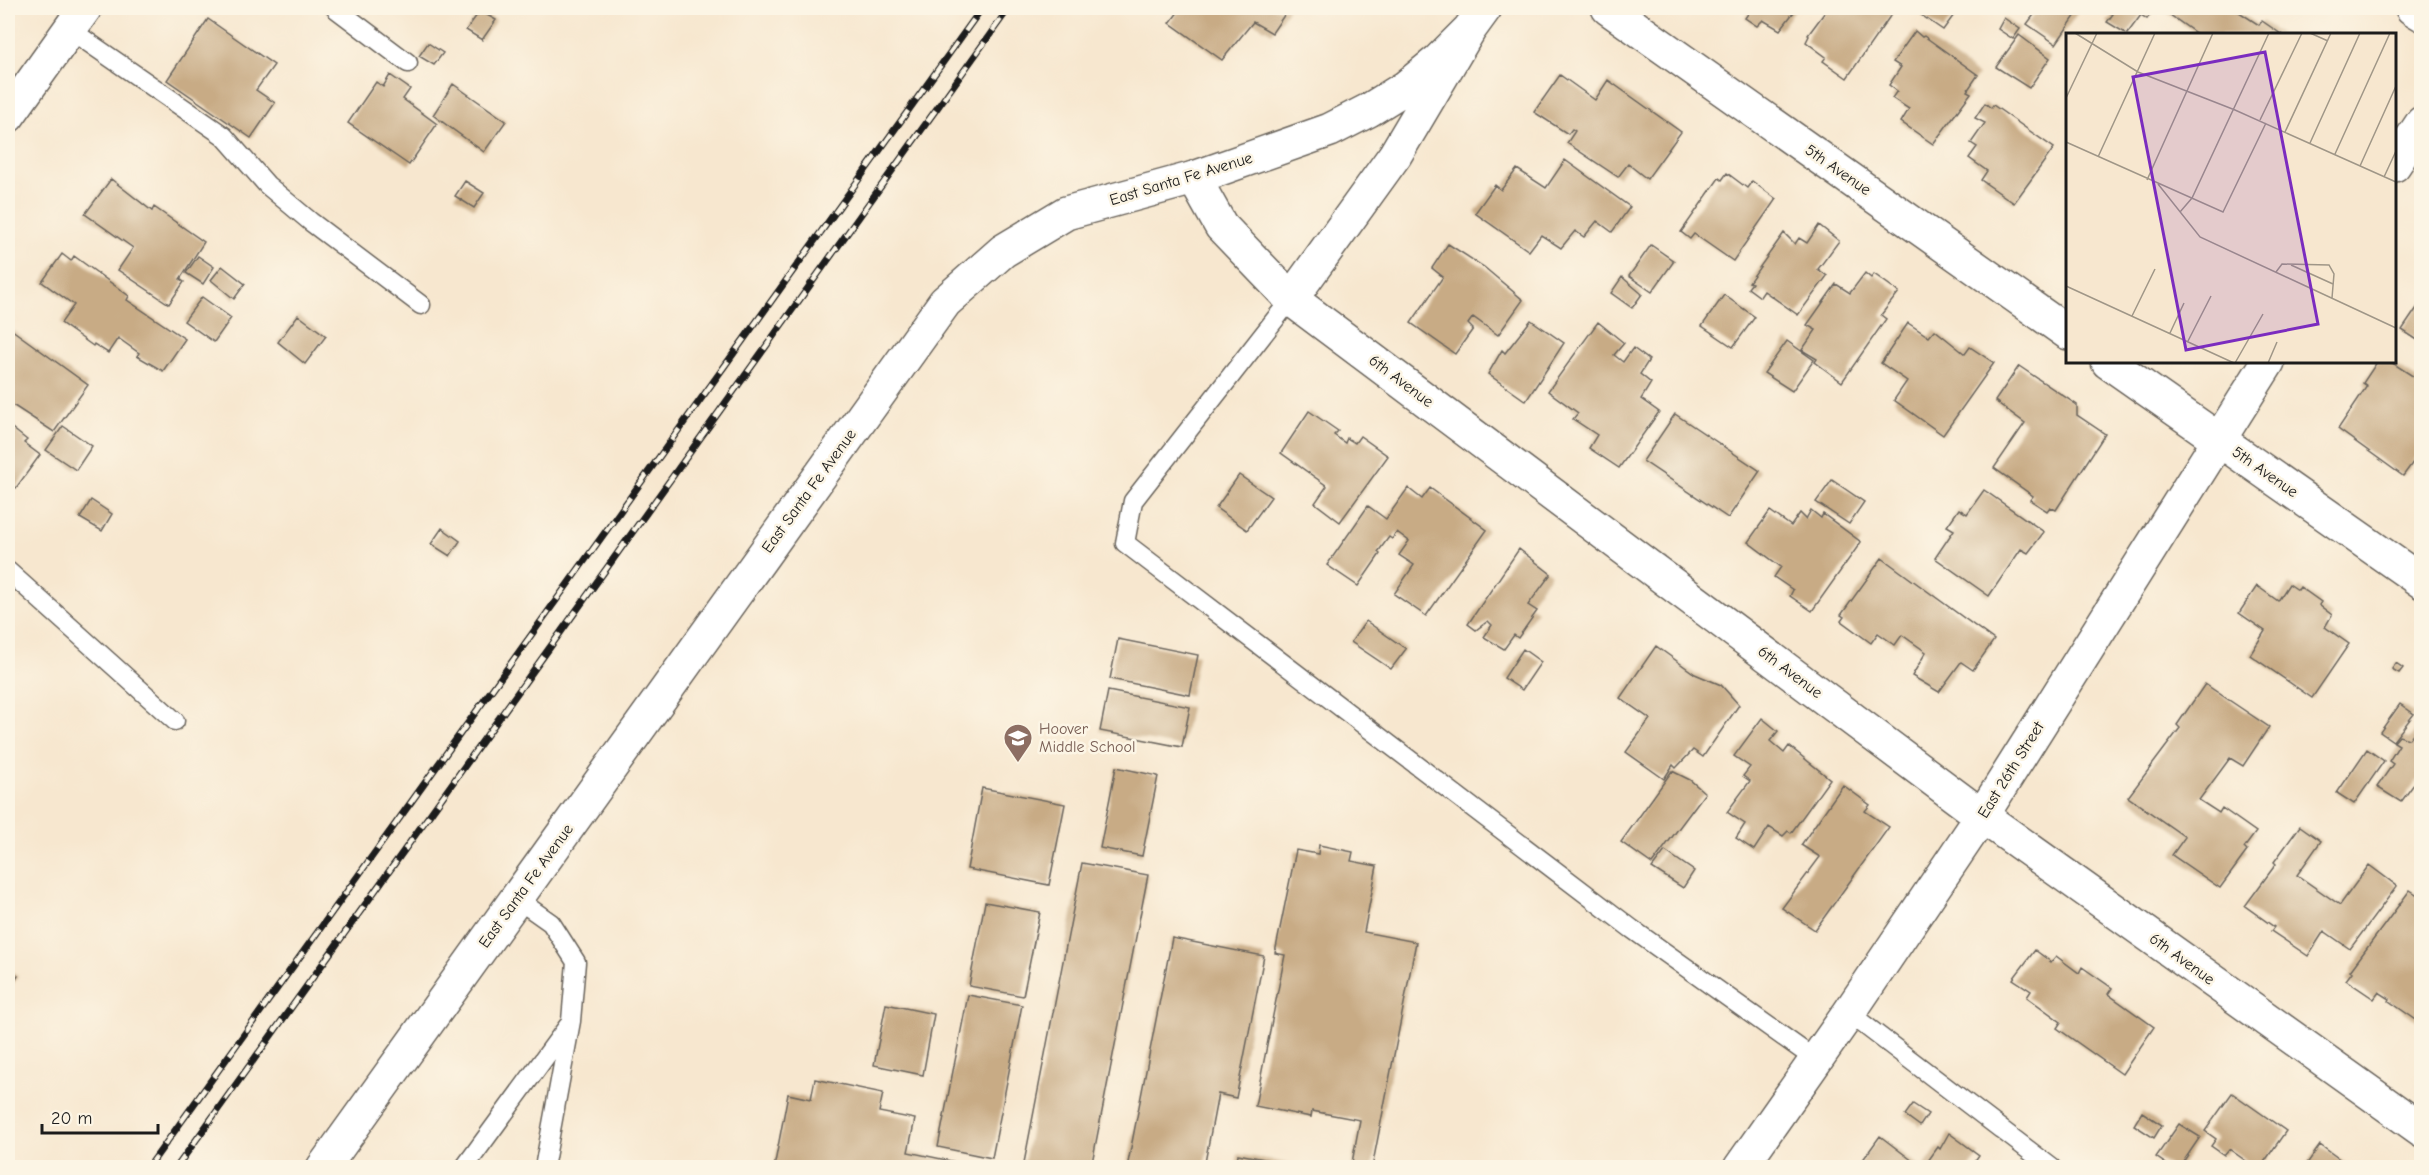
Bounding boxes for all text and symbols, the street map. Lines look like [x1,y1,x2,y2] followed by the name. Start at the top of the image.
[2066,33,2396,363] inset map
[1802,141,1874,199] street label: 5th Avenue
[1107,149,1255,209] street label: East Santa Fe Avenue
[1365,351,1437,411] street label: 6th Avenue
[758,426,860,556] street label: East Santa Fe Avenue
[2229,443,2301,501] street label: 5th Avenue
[1754,642,1826,702] street label: 6th Avenue
[1974,718,2048,821] street label: East 26th Street
[1039,720,1135,756] place label: Hoover Middle School
[1002,722,1034,764] school or university icon: Hoover Middle School
[475,821,577,951] street label: East Santa Fe Avenue
[2146,929,2218,989] street label: 6th Avenue
[42,1097,158,1135] scale bar
[51,1108,92,1129] text: 20 m

